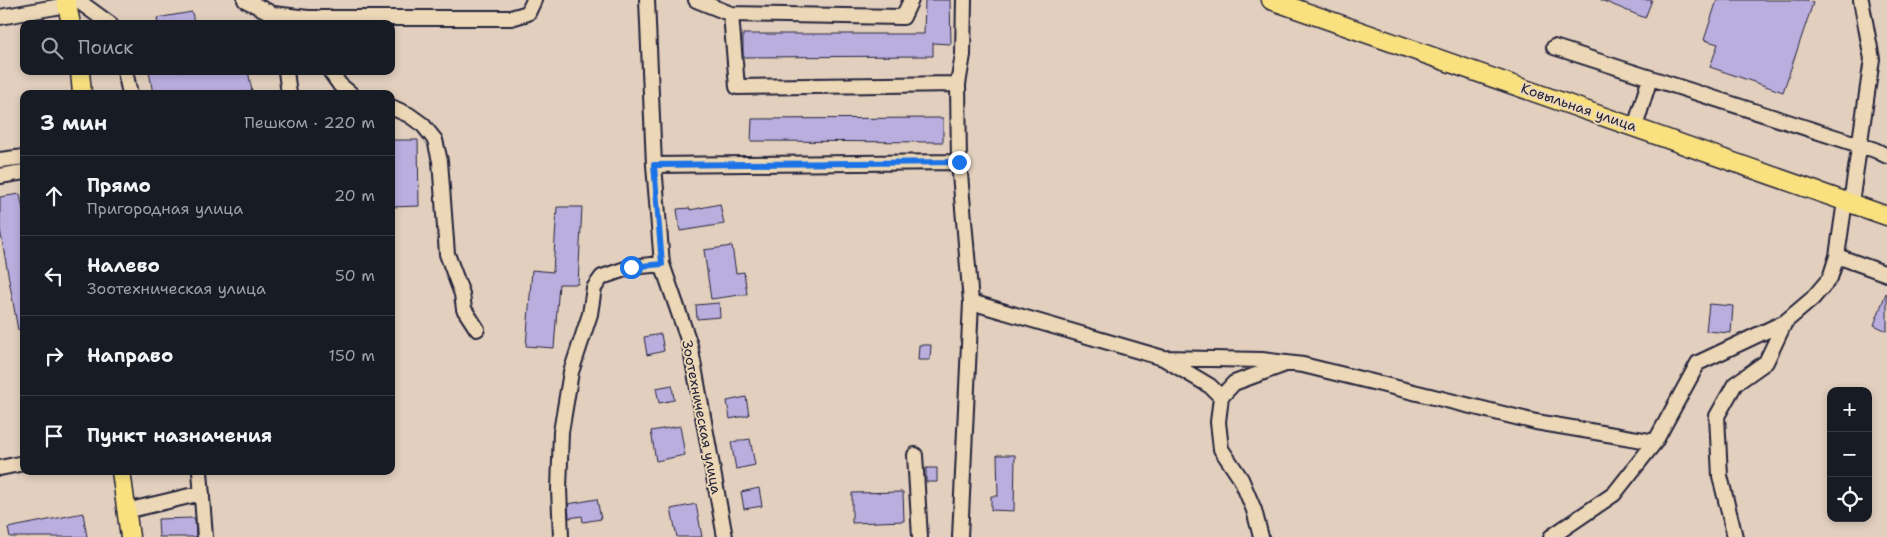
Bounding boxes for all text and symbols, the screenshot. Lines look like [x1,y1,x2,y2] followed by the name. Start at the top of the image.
[20,20,395,75] search box
[38,34,66,62] icon: search
[78,35,133,60] text: Поиск
[1519,79,1639,135] street label: Ковыльная улица
[40,109,107,137] text: 3 мин
[244,112,375,133] text: Пешком · 220 m
[948,151,971,174] route end
[87,173,151,198] text: Прямо
[40,182,68,210] icon: ahead
[334,185,375,206] text: 20 m
[87,198,243,219] text: Пригородная улица
[87,253,160,278] text: Налево
[620,256,643,279] route start
[40,262,68,290] icon: left
[335,265,375,286] text: 50 m
[87,278,266,299] text: Зоотехническая улица
[678,338,726,496] street label: Зоотехническая улица
[40,342,68,370] icon: right
[87,343,173,368] text: Направо
[328,345,375,366] text: 150 m
[1827,387,1872,522] map controls
[1827,387,1872,432] button: +
[40,422,68,450] icon: arrive
[87,423,272,448] text: Пункт назначения
[1827,432,1872,477] button: −
[1827,477,1872,522] button: locate

